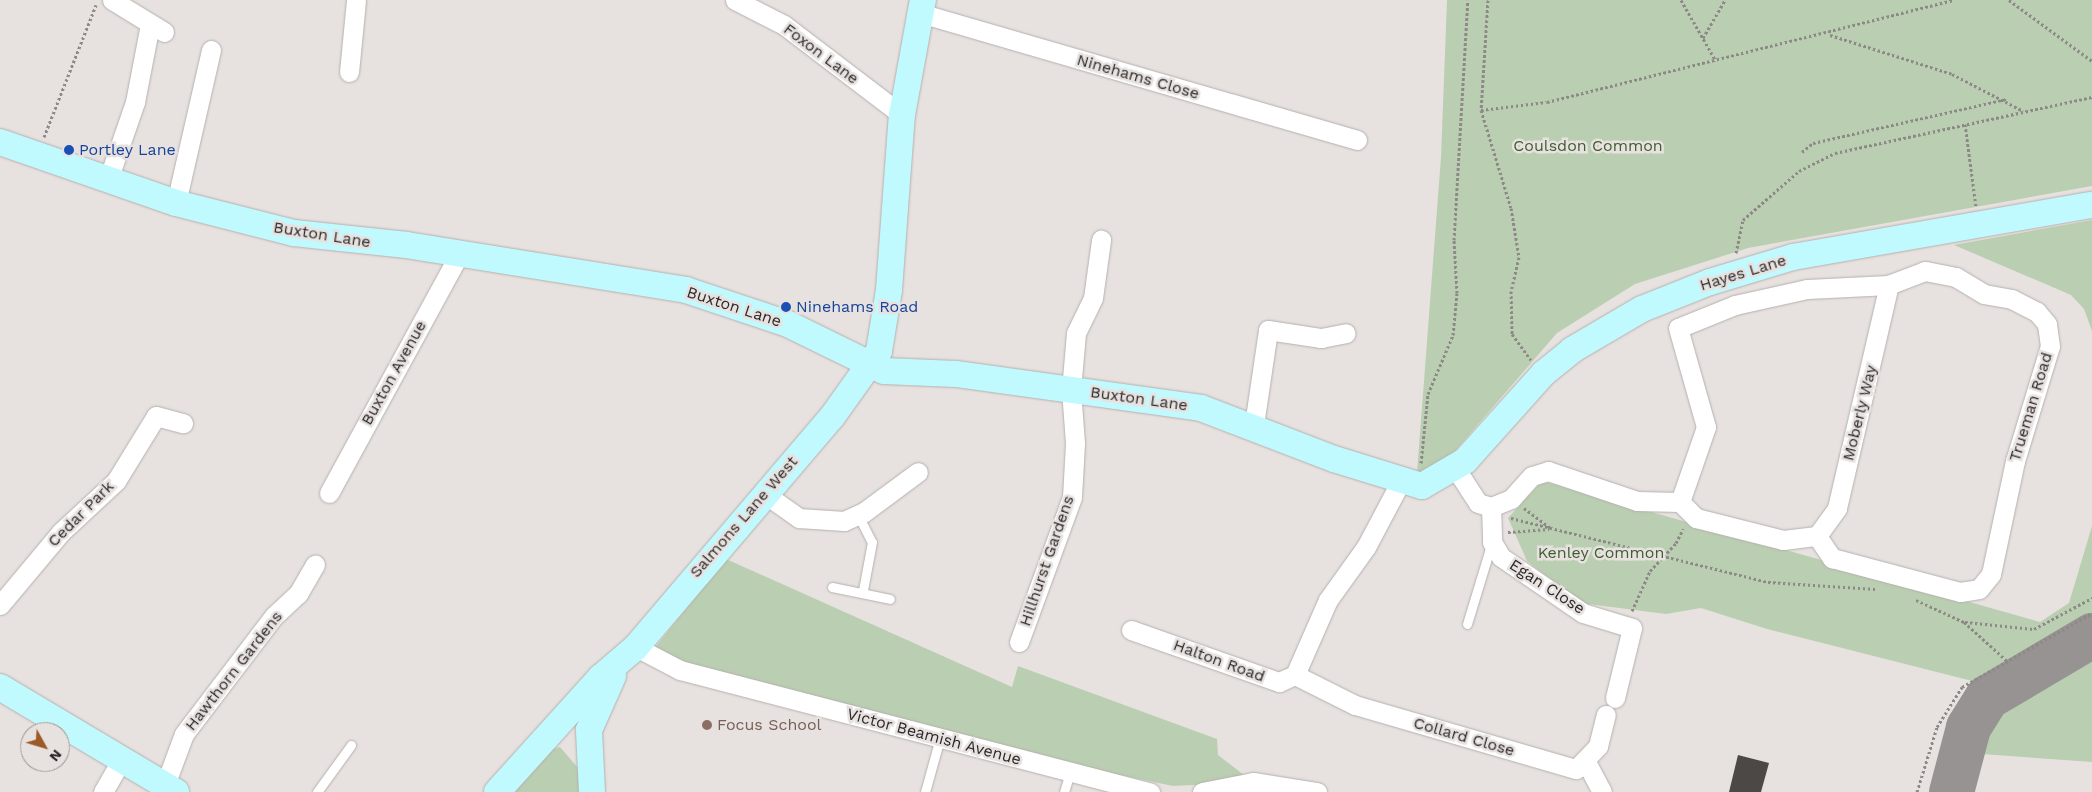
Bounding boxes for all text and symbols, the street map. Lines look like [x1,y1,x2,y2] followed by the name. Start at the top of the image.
[780,20,862,88] street label: Foxon Lane
[1075,50,1201,104] street label: Ninehams Close
[1513,136,1663,156] park label: Coulsdon Common
[79,140,176,160] place label: Portley Lane
[63,144,75,156] marker: Portley Lane
[272,218,372,252] street label: Buxton Lane
[1697,251,1789,295] street label: Hayes Lane
[684,283,784,331] street label: Buxton Lane
[796,297,918,317] place label: Ninehams Road
[780,301,792,313] marker: Ninehams Road
[357,317,431,429] street label: Buxton Avenue
[2005,350,2057,464] street label: Trueman Road
[1839,363,1881,463] street label: Moberly Way
[1089,383,1189,415] street label: Buxton Lane
[686,452,802,582] street label: Salmons Lane West
[44,477,118,551] street label: Cedar Park
[1016,493,1078,629] street label: Hillhurst Gardens
[1538,543,1664,563] park label: Kenley Common
[1506,555,1588,619] street label: Egan Close
[181,607,287,735] street label: Hawthorn Gardens
[1171,636,1267,686] street label: Halton Road
[844,704,1024,770] street label: Victor Beamish Avenue
[1411,713,1517,761] street label: Collard Close
[717,715,821,735] place label: Focus School
[701,719,713,731] marker: Focus School
[20,722,70,772] north arrow
[46,747,65,765] text: N

